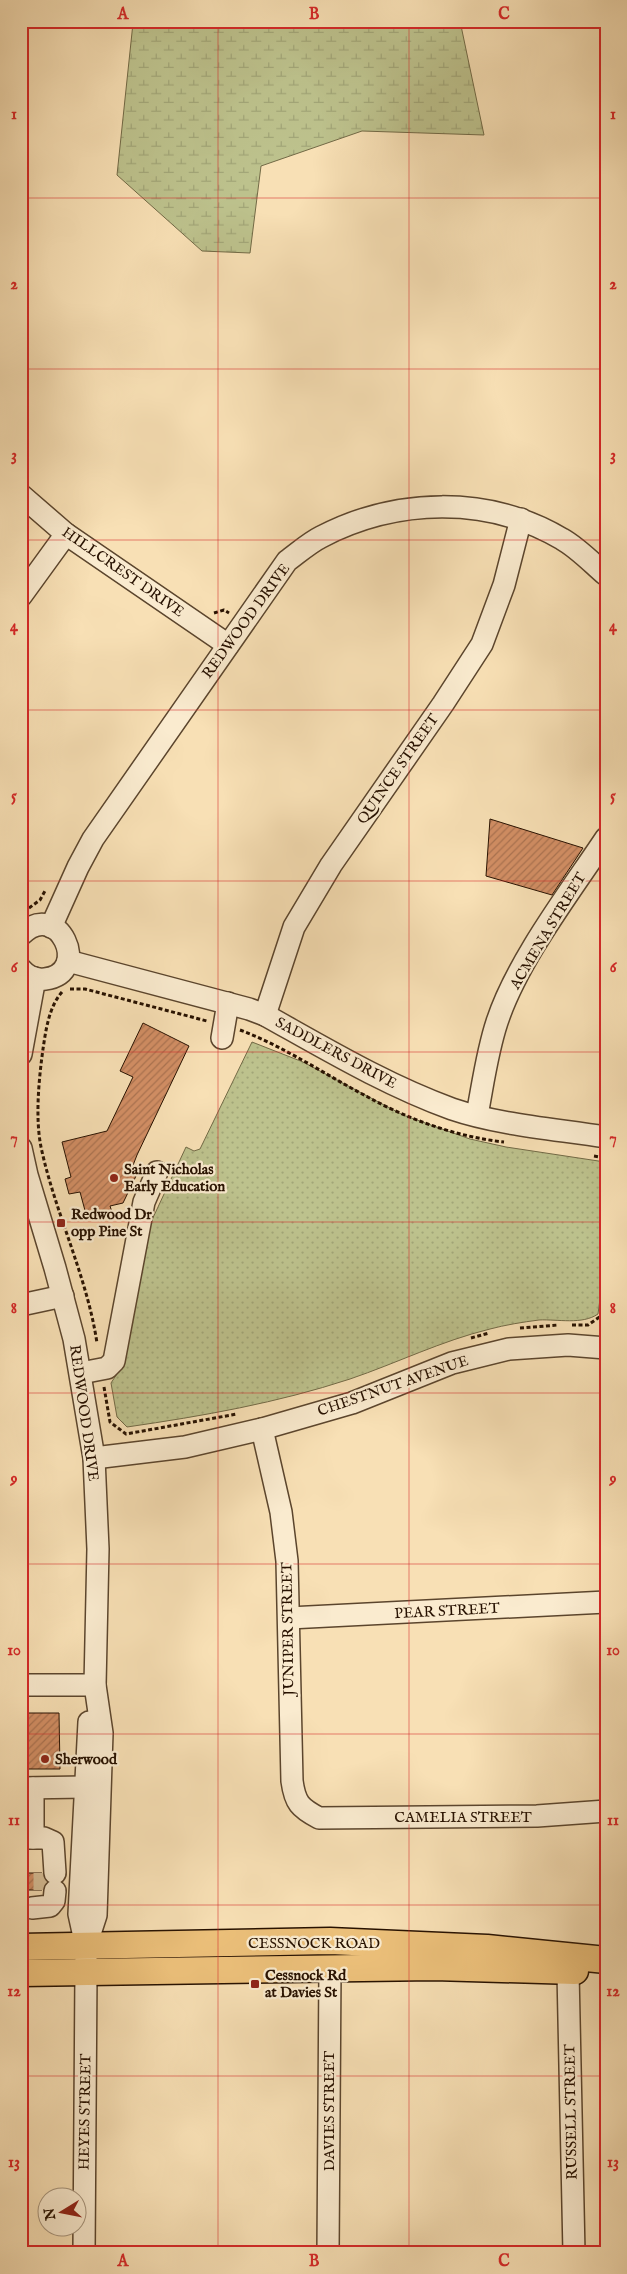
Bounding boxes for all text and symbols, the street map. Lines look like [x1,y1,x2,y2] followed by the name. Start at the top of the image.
[117,5,130,25] text: A
[309,5,320,25] text: B
[498,5,510,25] text: C
[11,105,17,125] text: 1
[610,105,616,125] text: 1
[10,275,18,295] text: 2
[609,275,617,295] text: 2
[11,446,17,466] text: 3
[610,446,616,466] text: 3
[58,523,188,621] street label: HILLCREST DRIVE
[198,560,294,682] street label: REDWOOD DRIVE
[10,617,19,637] text: 4
[609,617,618,637] text: 4
[353,710,443,828] street label: QUINCE STREET
[11,787,17,807] text: 5
[610,787,616,807] text: 5
[505,869,590,994] street label: ACMENA STREET
[11,958,19,978] text: 6
[610,958,618,978] text: 6
[272,1013,400,1093] street label: SADDLERS DRIVE
[10,1129,18,1149] text: 7
[609,1129,617,1149] text: 7
[124,1160,225,1196] place label: Saint Nicholas Early Education
[108,1172,120,1184] marker: Saint Nicholas Early Education
[71,1205,152,1241] place label: Redwood Dr opp Pine St
[55,1217,67,1229] marker: Redwood Dr opp Pine St
[11,1299,17,1319] text: 8
[610,1299,616,1319] text: 8
[65,1344,103,1482] street label: REDWOOD DRIVE
[315,1351,471,1421] street label: CHESTNUT AVENUE
[10,1470,18,1490] text: 9
[609,1470,617,1490] text: 9
[277,1562,299,1698] street label: JUNIPER STREET
[394,1599,500,1623] street label: PEAR STREET
[7,1641,21,1661] text: 10
[606,1641,620,1661] text: 10
[55,1750,118,1769] place label: Sherwood
[39,1753,51,1765] marker: Sherwood
[394,1808,532,1827] street label: CAMELIA STREET
[8,1811,20,1831] text: 11
[607,1811,619,1831] text: 11
[248,1934,380,1953] street label: CESSNOCK ROAD
[265,1966,347,2002] place label: Cessnock Rd at Davies St
[249,1978,261,1990] marker: Cessnock Rd at Davies St
[7,1982,21,2002] text: 12
[606,1982,620,2002] text: 12
[560,2044,582,2180] street label: RUSSELL STREET
[320,2051,339,2171] street label: DAVIES STREET
[74,2053,96,2170] street label: HEYES STREET
[8,2153,20,2173] text: 13
[607,2153,619,2173] text: 13
[38,2186,88,2236] north arrow
[40,2207,60,2223] text: N
[117,2252,130,2272] text: A
[309,2252,320,2272] text: B
[498,2252,510,2272] text: C

